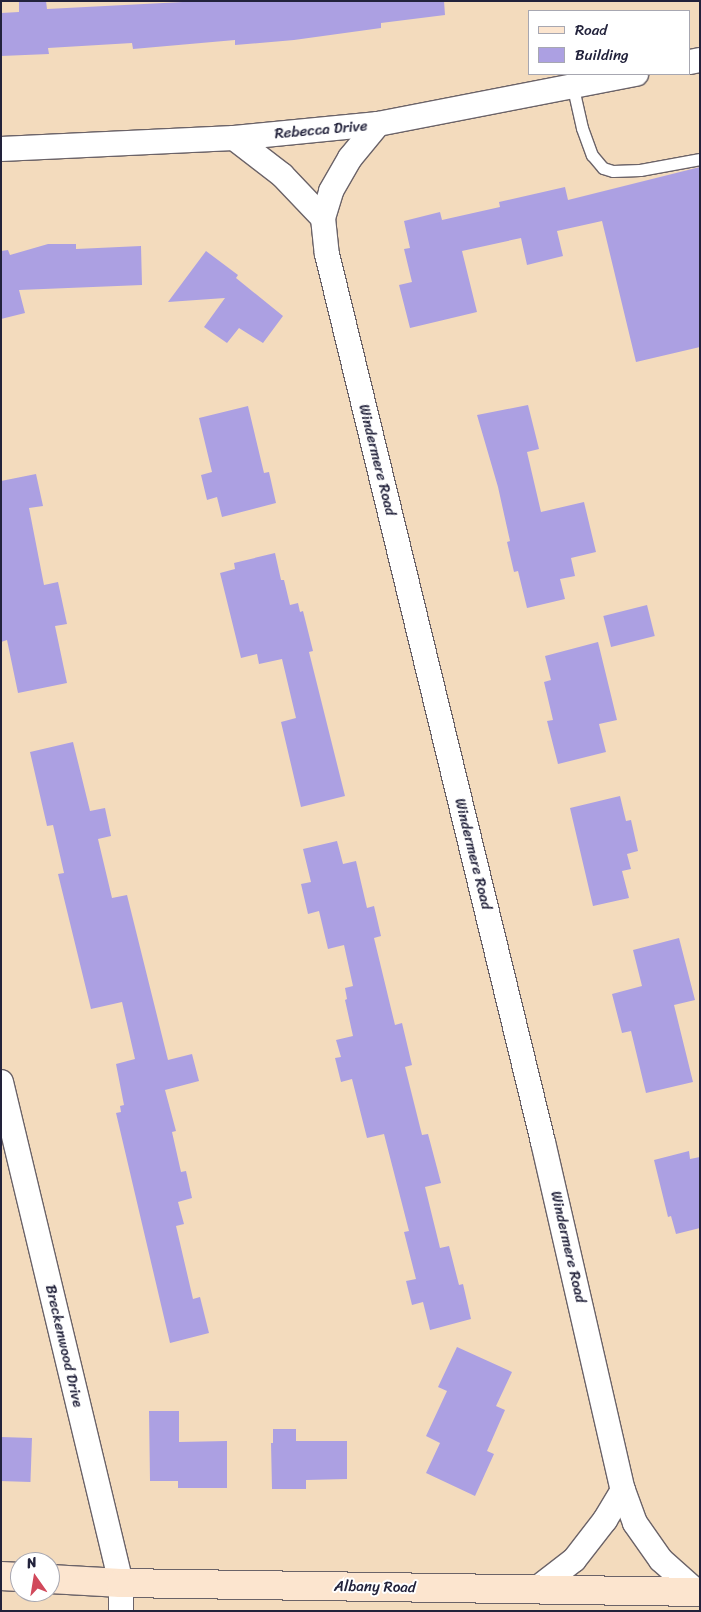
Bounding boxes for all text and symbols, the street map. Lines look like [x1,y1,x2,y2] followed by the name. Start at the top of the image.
[528,10,691,75] legend
[575,17,607,43] text: Road
[575,42,629,68] text: Building
[274,117,368,143] street label: Rebecca Drive
[354,402,400,518] street label: Windermere Road
[450,796,496,912] street label: Windermere Road
[546,1189,590,1305] street label: Windermere Road
[41,1283,87,1409] street label: Breckenwood Drive
[24,1550,39,1576] text: N
[10,1552,60,1602] north arrow
[334,1577,416,1597] street label: Albany Road

